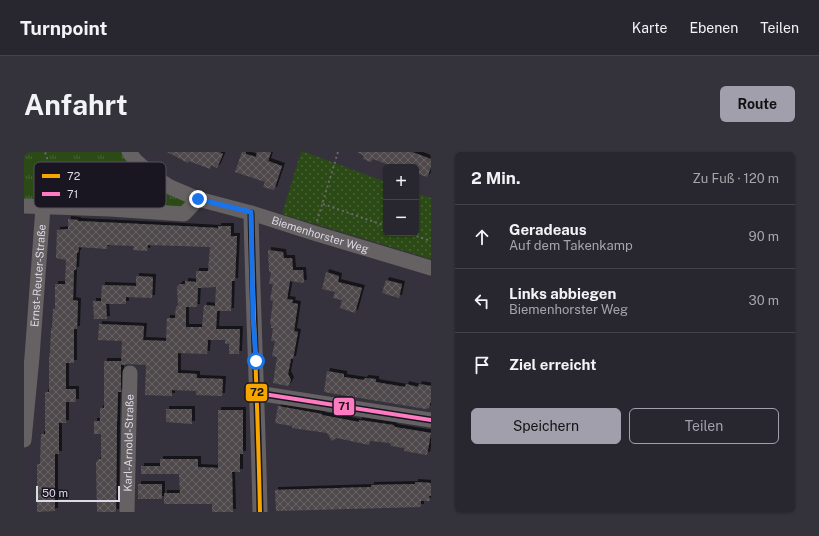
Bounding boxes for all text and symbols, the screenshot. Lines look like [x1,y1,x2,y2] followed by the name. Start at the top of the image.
[20,17,107,39] text: Turnpoint
[632,20,667,36] text: Karte
[689,20,738,36] text: Ebenen
[760,20,799,36] text: Teilen
[720,86,795,122] button: Route
[24,88,128,121] text: Anfahrt
[34,162,166,208] legend
[383,164,419,236] map controls
[383,164,419,200] button: +
[471,168,520,188] text: 2 Min.
[67,170,81,182] text: 72
[693,171,779,186] text: Zu Fuß · 120 m
[67,188,78,200] text: 71
[189,190,207,208] route end
[383,200,419,236] button: −
[270,214,370,255] street label: Biemenhorster Weg
[509,221,587,238] text: Geradeaus
[28,224,48,328] street label: Ernst-Reuter-Straße
[471,226,493,248] icon: ahead
[749,229,779,244] text: 90 m
[509,238,633,253] text: Auf dem Takenkamp
[509,285,616,302] text: Links abbiegen
[471,290,493,312] icon: left
[749,293,779,308] text: 30 m
[509,302,628,317] text: Biemenhorster Weg
[247,352,265,370] route start
[471,354,493,376] icon: arrive
[509,356,596,373] text: Ziel erreicht
[245,383,268,402] line badge: 72
[250,386,264,398] text: 72
[121,394,136,492] street label: Karl-Arnold-Straße
[333,397,355,416] line badge: 71
[338,400,350,412] text: 71
[471,408,621,444] button: Speichern
[629,408,779,444] button: Teilen
[36,484,120,503] scale bar
[42,487,68,499] text: 50 m

